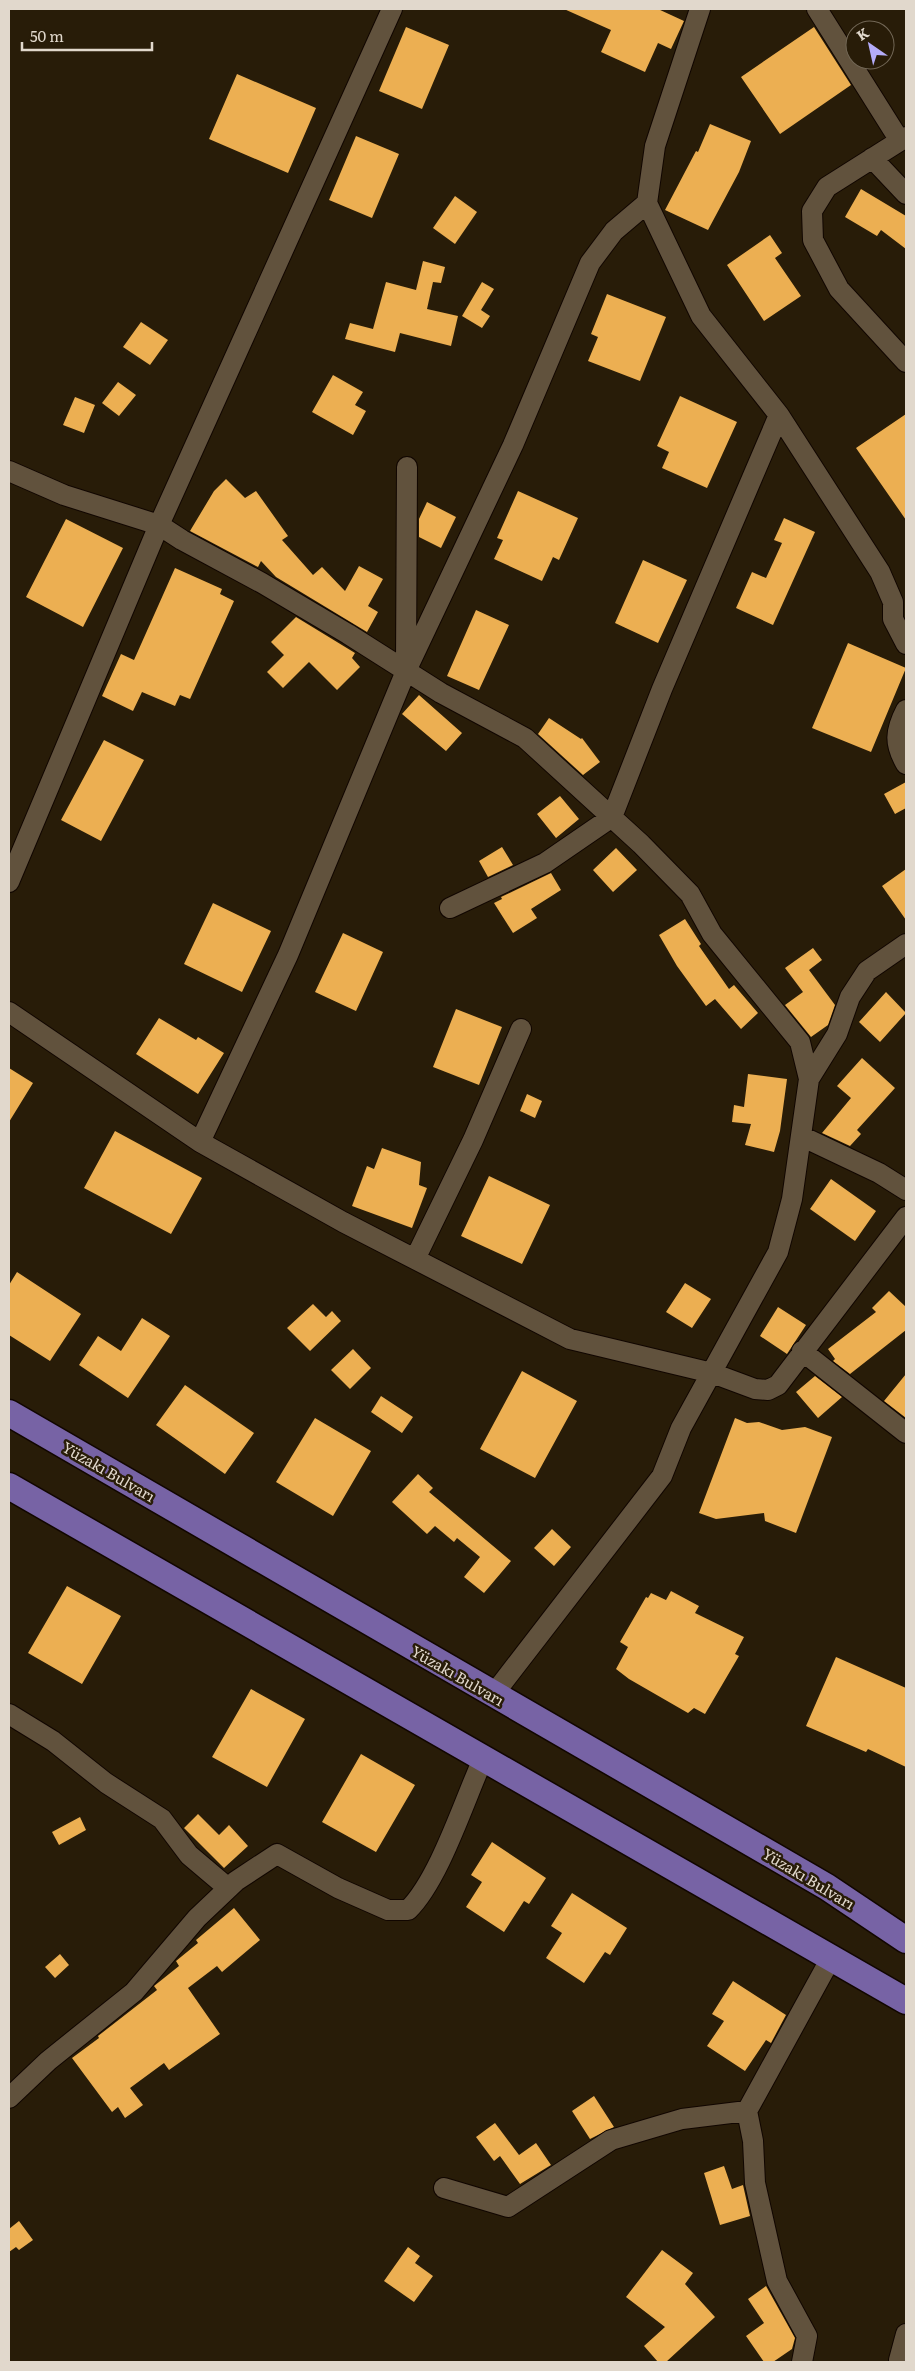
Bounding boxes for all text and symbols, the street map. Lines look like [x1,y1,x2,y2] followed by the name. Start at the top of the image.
[22,20,152,52] scale bar
[845,20,895,70] north arrow
[852,22,872,45] text: K
[30,24,64,47] text: 50 m
[58,1435,160,1507] street label: Yüzakı Bulvarı
[407,1639,509,1711] street label: Yüzakı Bulvarı
[758,1841,860,1915] street label: Yüzakı Bulvarı

